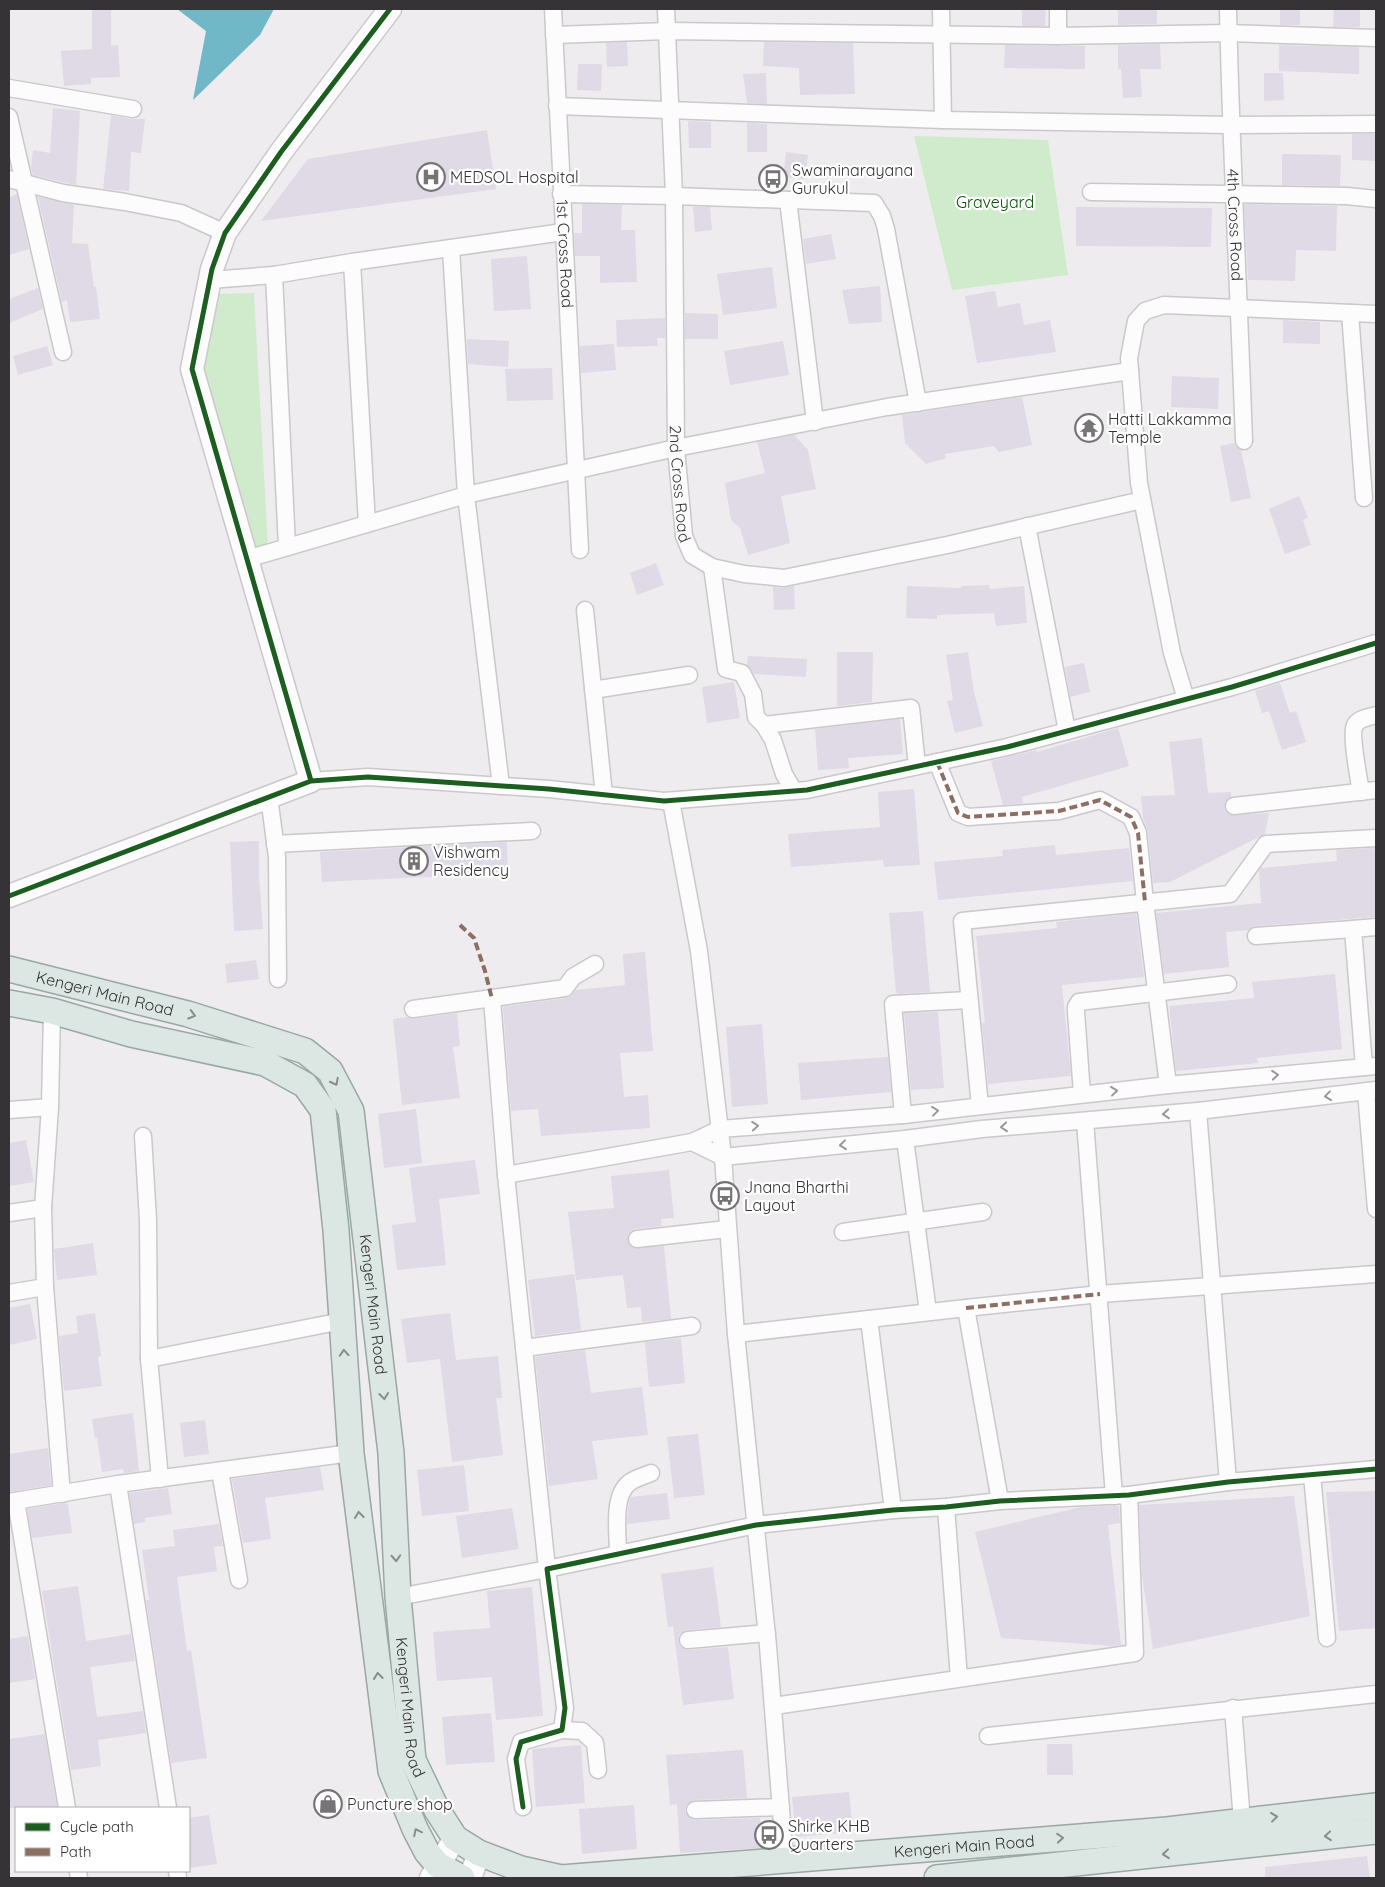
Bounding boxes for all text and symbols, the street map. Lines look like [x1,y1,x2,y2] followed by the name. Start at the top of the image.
[792,160,913,198] place label: Swaminarayana Gurukul
[416,162,446,192] hospital icon: MEDSOL Hospital
[758,164,788,194] bus stop icon: Swaminarayana Gurukul
[450,167,579,187] place label: MEDSOL Hospital
[1223,168,1248,281] street label: 4th Cross Road
[956,192,1034,212] park label: Graveyard
[553,199,578,308] street label: 1st Cross Road
[1108,409,1232,447] place label: Hatti Lakkamma Temple
[1074,413,1104,443] temple icon: Hatti Lakkamma Temple
[666,425,696,545] street label: 2nd Cross Road
[433,842,509,880] place label: Vishwam Residency
[399,846,429,876] building icon: Vishwam Residency
[34,966,176,1020] street label: Kengeri Main Road
[187,1010,195,1020] one-way arrow
[1272,1070,1280,1081] one-way arrow
[329,1076,339,1085] one-way arrow
[1110,1086,1118,1097] one-way arrow
[1324,1090,1332,1101] one-way arrow
[930,1107,939,1117] one-way arrow
[1162,1108,1170,1119] one-way arrow
[752,1121,760,1132] one-way arrow
[1000,1122,1008,1133] one-way arrow
[839,1139,847,1150] one-way arrow
[744,1177,849,1215] place label: Jnana Bharthi Layout
[710,1181,740,1211] bus stop icon: Jnana Bharthi Layout
[355,1233,392,1375] street label: Kengeri Main Road
[339,1349,350,1357] one-way arrow
[378,1392,389,1400] one-way arrow
[354,1510,365,1518] one-way arrow
[390,1554,401,1562] one-way arrow
[392,1636,430,1780] street label: Kengeri Main Road
[373,1672,384,1680] one-way arrow
[313,1789,343,1819] shop icon: Puncture shop
[347,1794,453,1814] place label: Puncture shop
[15,1807,190,1872] legend
[1270,1812,1278,1823] one-way arrow
[788,1816,870,1854] place label: Shirke KHB Quarters
[60,1817,134,1836] text: Cycle path
[754,1820,784,1850] bus stop icon: Shirke KHB Quarters
[413,1829,423,1838] one-way arrow
[1323,1830,1331,1841] one-way arrow
[893,1831,1035,1862] street label: Kengeri Main Road
[1056,1833,1064,1844] one-way arrow
[60,1842,92,1861] text: Path
[1162,1848,1170,1859] one-way arrow

